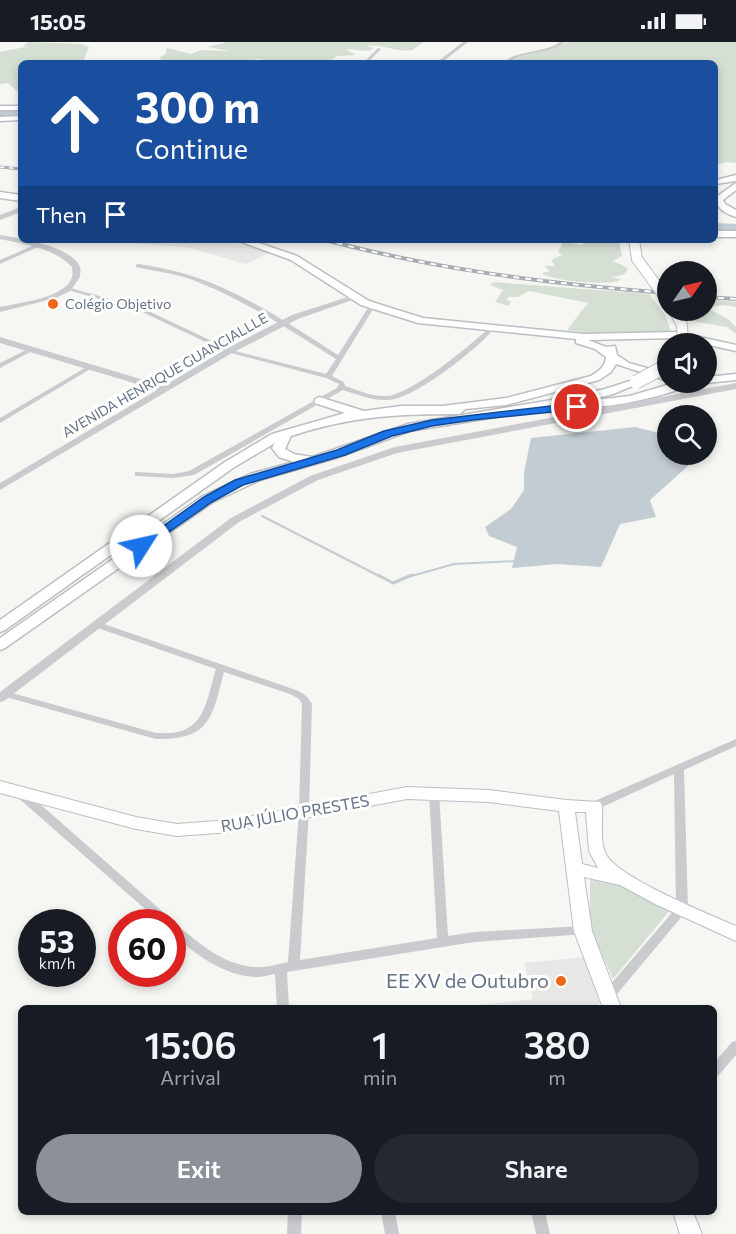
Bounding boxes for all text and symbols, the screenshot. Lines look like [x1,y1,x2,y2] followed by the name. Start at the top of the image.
[30,8,86,35] text: 15:05
[135,80,260,132] text: 300 m
[36,84,114,162] icon: ahead
[135,132,248,165] text: Continue
[99,198,132,231] icon: arrive
[36,201,87,228] text: Then
[657,261,717,321] north arrow
[657,261,717,465] map controls
[65,295,171,312] place label: Colégio Objetivo
[46,297,60,311] marker: Colégio Objetivo
[59,309,270,441] street label: AVENIDA HENRIQUE GUANCIALLLE
[657,333,717,393] button: sound
[551,381,602,432] pin
[560,390,593,423] icon: arrive
[657,405,717,465] button: search
[109,514,173,578] position arrow
[219,790,371,835] street label: RUA JÚLIO PRESTES
[108,909,186,987] speed limit sign: 60
[40,922,74,959] text: 53
[39,954,75,972] text: km/h
[386,968,549,992] place label: EE XV de Outubro
[554,974,568,988] marker: EE XV de Outubro
[145,1022,237,1066] text: 15:06
[372,1022,388,1066] text: 1
[524,1022,590,1066] text: 380
[160,1065,221,1089] text: Arrival
[363,1065,397,1089] text: min
[548,1065,566,1089] text: m
[36,1134,362,1203] button: Exit
[374,1134,699,1203] button: Share

